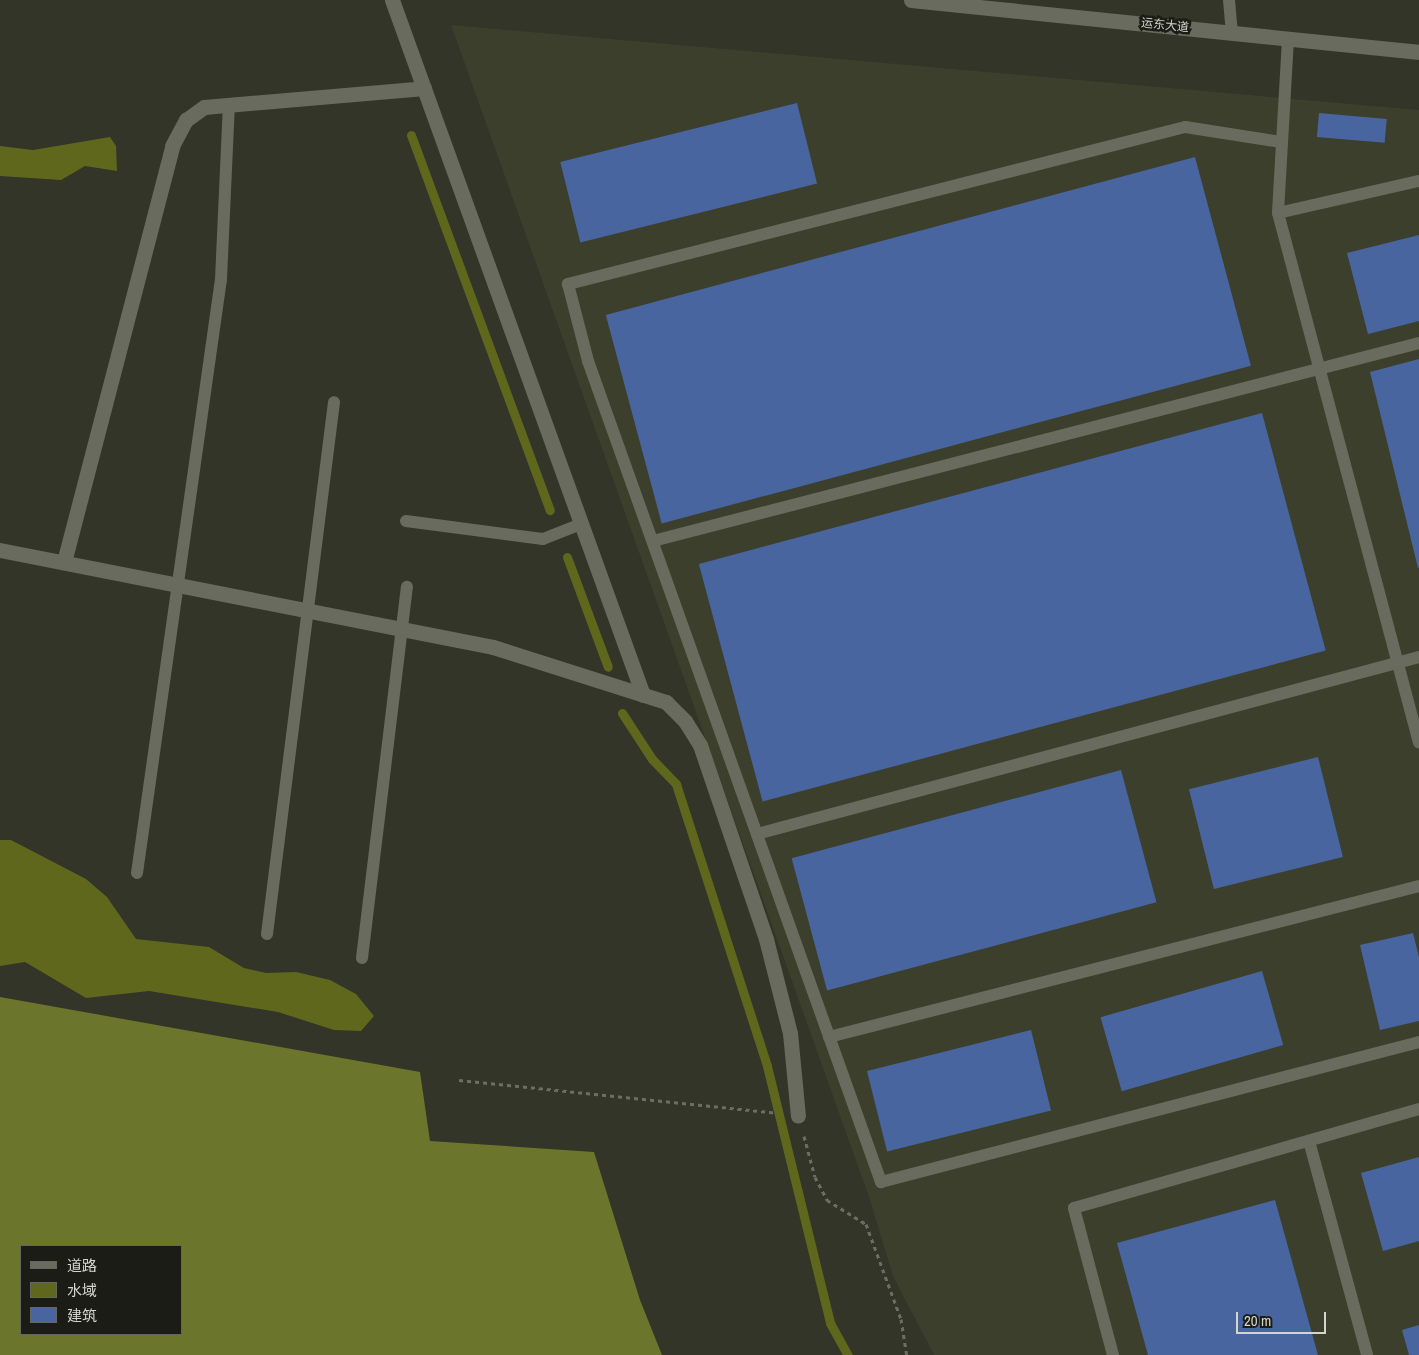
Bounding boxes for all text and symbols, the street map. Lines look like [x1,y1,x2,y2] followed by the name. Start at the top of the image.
[1140,16,1190,36] street label: 运东大道
[20,1245,182,1335] legend
[67,1255,97,1276] text: 道路
[67,1280,97,1301] text: 水域
[1239,1302,1329,1334] scale bar
[67,1305,97,1326] text: 建筑
[1244,1310,1271,1331] text: 20 m

